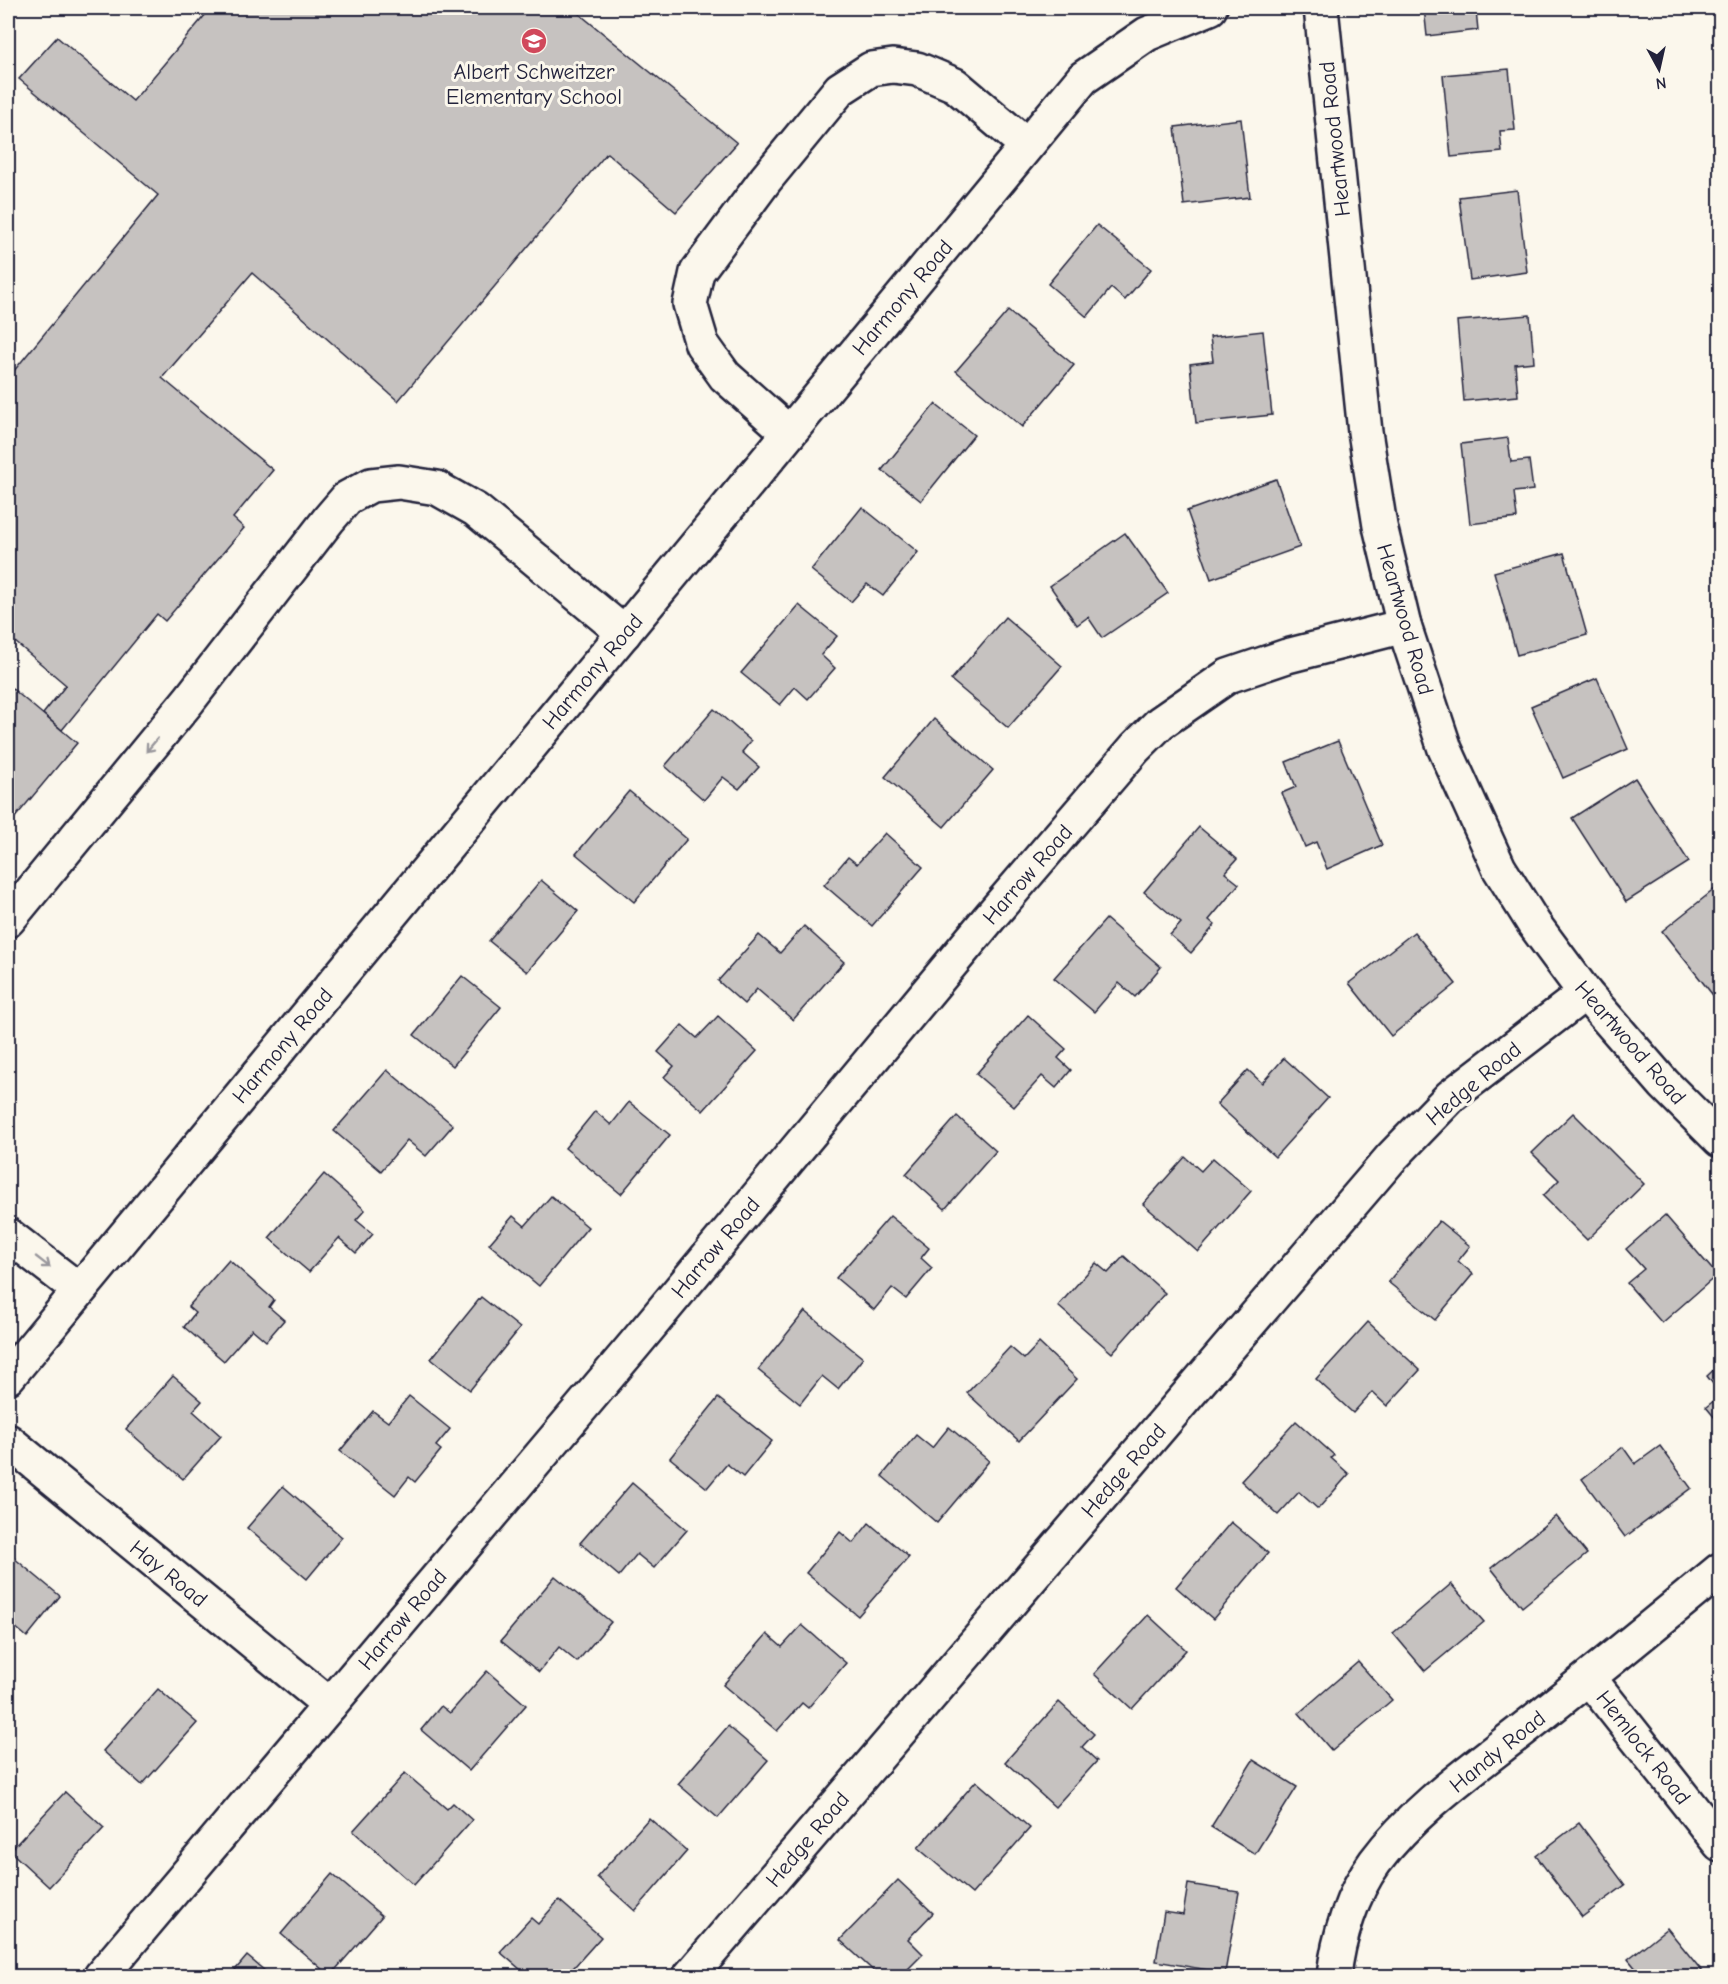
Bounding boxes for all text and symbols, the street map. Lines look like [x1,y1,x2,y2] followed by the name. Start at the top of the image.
[519,26,549,56] school or university icon: Albert Schweitzer Elementary School
[1629,39,1689,99] north arrow
[446,59,622,110] place label: Albert Schweitzer Elementary School
[1314,60,1356,218] street label: Heartwood Road
[1655,73,1667,93] text: N
[847,235,959,361] street label: Harmony Road
[1371,541,1439,698] street label: Heartwood Road
[537,609,649,735] street label: Harmony Road
[145,737,159,752] one-way arrow
[977,819,1078,930] street label: Harrow Road
[1569,975,1691,1110] street label: Heartwood Road
[227,983,339,1109] street label: Harmony Road
[1421,1036,1526,1131] street label: Hedge Road
[666,1192,766,1303] street label: Harrow Road
[35,1256,51,1269] one-way arrow
[1076,1418,1172,1523] street label: Hedge Road
[124,1535,212,1613] street label: Hay Road
[353,1564,453,1675] street label: Harrow Road
[1591,1685,1696,1810] street label: Hemlock Road
[1444,1705,1551,1798] street label: Handy Road
[760,1787,855,1892] street label: Hedge Road

